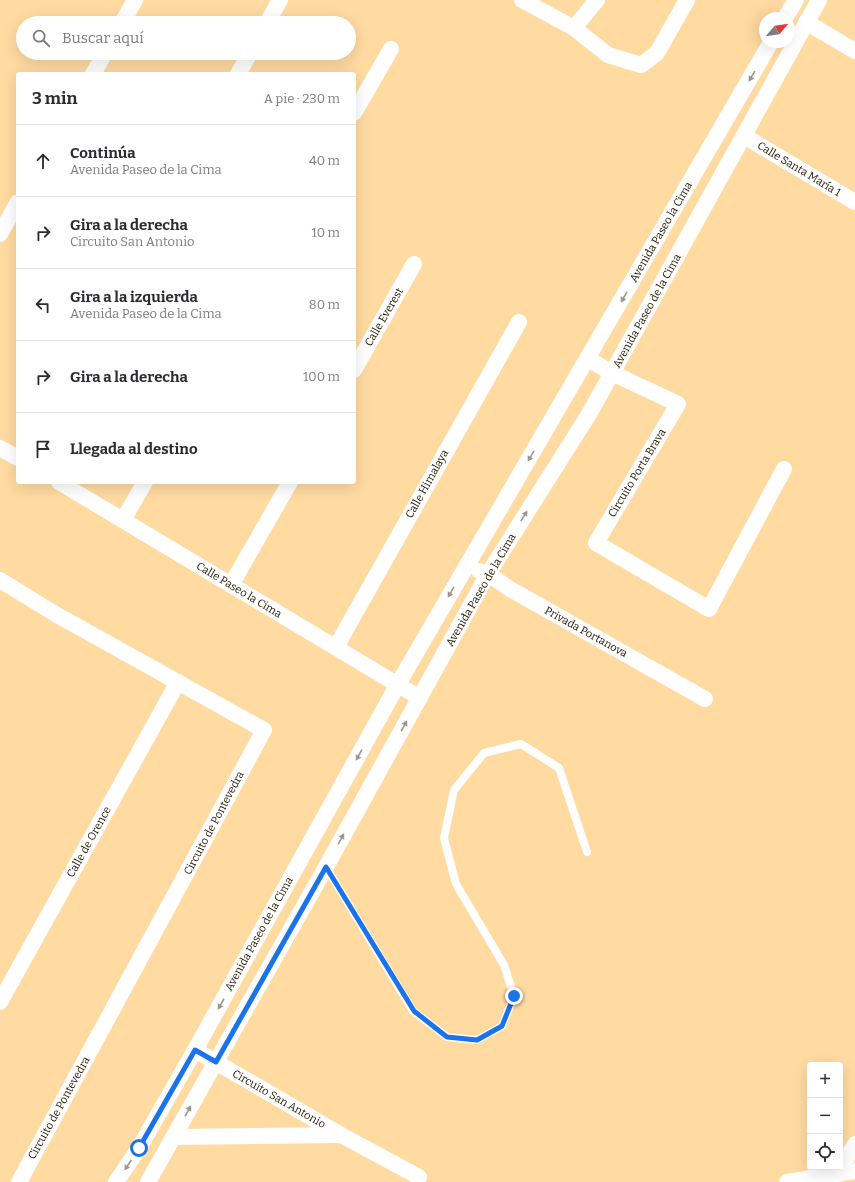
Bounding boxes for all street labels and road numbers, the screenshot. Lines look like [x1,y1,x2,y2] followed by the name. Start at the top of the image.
[755,139,844,199] street label: Calle Santa María 1
[627,180,695,284] street label: Avenida Paseo la Cima
[610,252,684,370] street label: Avenida Paseo de la Cima
[362,285,406,349] street label: Calle Everest
[605,426,669,520] street label: Circuito Porta Brava
[403,447,451,521] street label: Calle Himalaya
[443,531,519,649] street label: Avenida Paseo de la Cima
[194,559,284,621] street label: Calle Paseo la Cima
[542,604,630,660] street label: Privada Portanova
[181,769,247,877] street label: Circuito de Pontevedra
[64,804,114,880] street label: Calle de Orence
[222,875,296,993] street label: Avenida Paseo de la Cima
[25,1054,93,1162] street label: Circuito de Pontevedra
[230,1067,328,1131] street label: Circuito San Antonio

